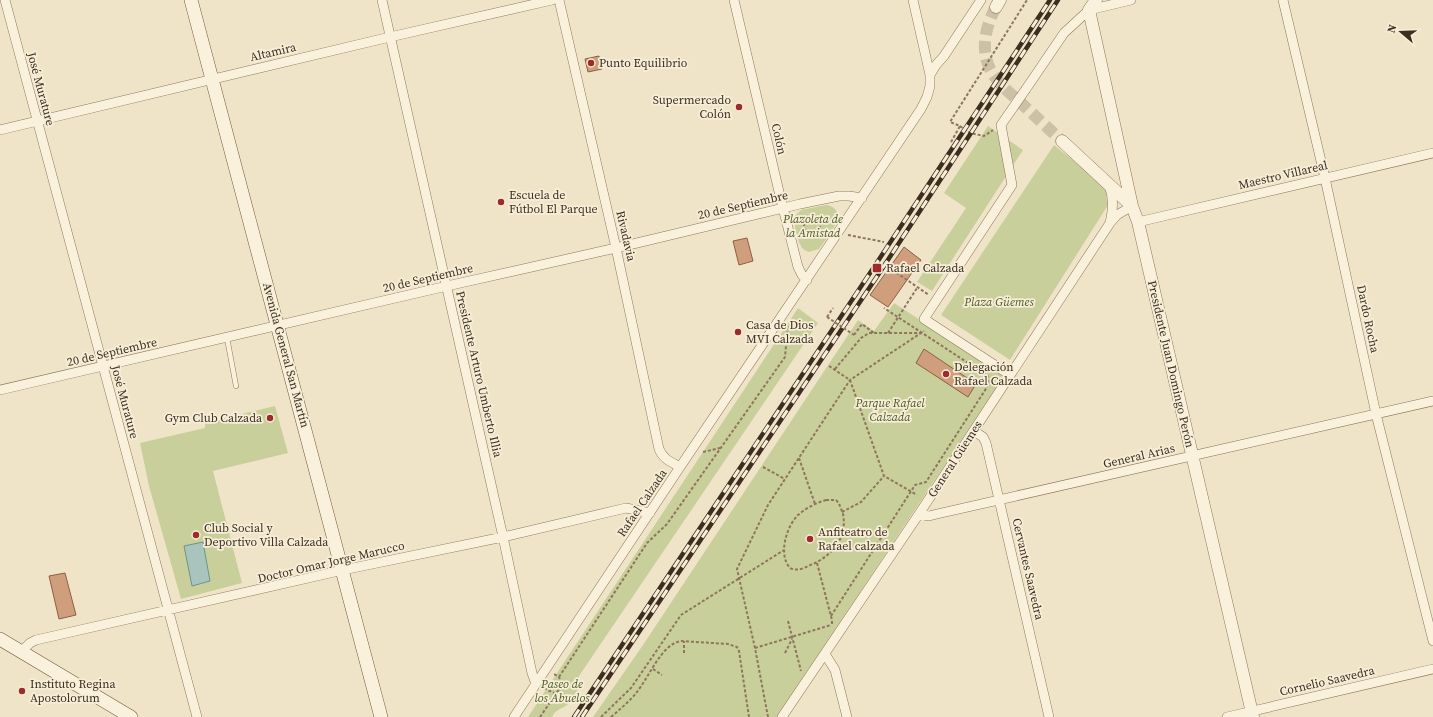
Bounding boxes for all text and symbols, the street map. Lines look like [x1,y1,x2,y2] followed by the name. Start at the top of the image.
[1381,12,1421,52] north arrow
[1384,23,1400,35] text: N
[248,39,299,65] street label: Altamira
[23,49,59,128] street label: José Murature
[599,55,688,71] place label: Punto Equilibrio
[586,58,596,68] marker: Punto Equilibrio
[653,92,731,122] place label: Supermercado Colón
[734,102,744,112] marker: Supermercado Colón
[768,122,790,156] street label: Colón
[1237,157,1330,193] street label: Maestro Villareal
[509,187,598,217] place label: Escuela de Fútbol El Parque
[696,187,790,223] street label: 20 de Septiembre
[496,197,506,207] marker: Escuela de Fútbol El Parque
[612,209,640,264] street label: Rivadavia
[782,211,843,241] park label: Plazoleta de la Amistad
[381,260,475,296] street label: 20 de Septiembre
[886,260,965,276] place label: Rafael Calzada
[871,262,883,274] marker: Rafael Calzada
[1144,279,1198,449] street label: Presidente Juan Domingo Perón
[259,281,313,429] street label: Avenida General San Martín
[1353,284,1383,355] street label: Dardo Rocha
[452,289,506,460] street label: Presidente Arturo Umberto Illia
[963,294,1034,310] park label: Plaza Güemes
[746,317,815,347] place label: Casa de Dios MVI Calzada
[733,327,743,337] marker: Casa de Dios MVI Calzada
[65,334,159,370] street label: 20 de Septiembre
[954,359,1033,389] place label: Delegación Rafael Calzada
[107,362,143,441] street label: José Murature
[941,369,951,379] marker: Delegación Rafael Calzada
[854,395,925,425] park label: Parque Rafael Calzada
[165,410,263,426] place label: Gym Club Calzada
[265,413,275,423] marker: Gym Club Calzada
[924,418,986,500] street label: General Güemes
[1102,440,1176,472] street label: General Arias
[613,465,671,540] street label: Rafael Calzada
[1009,517,1048,622] street label: Cervantes Saavedra
[204,520,329,550] place label: Club Social y Deportivo Villa Calzada
[818,524,895,554] place label: Anfiteatro de Rafael calzada
[191,530,201,540] marker: Club Social y Deportivo Villa Calzada
[805,534,815,544] marker: Anfiteatro de Rafael calzada
[256,537,406,587] street label: Doctor Omar Jorge Marucco
[1278,662,1377,700] street label: Cornelio Saavedra
[30,676,116,706] place label: Instituto Regina Apostolorum
[534,676,590,706] park label: Paseo de los Abuelos
[17,686,27,696] marker: Instituto Regina Apostolorum

